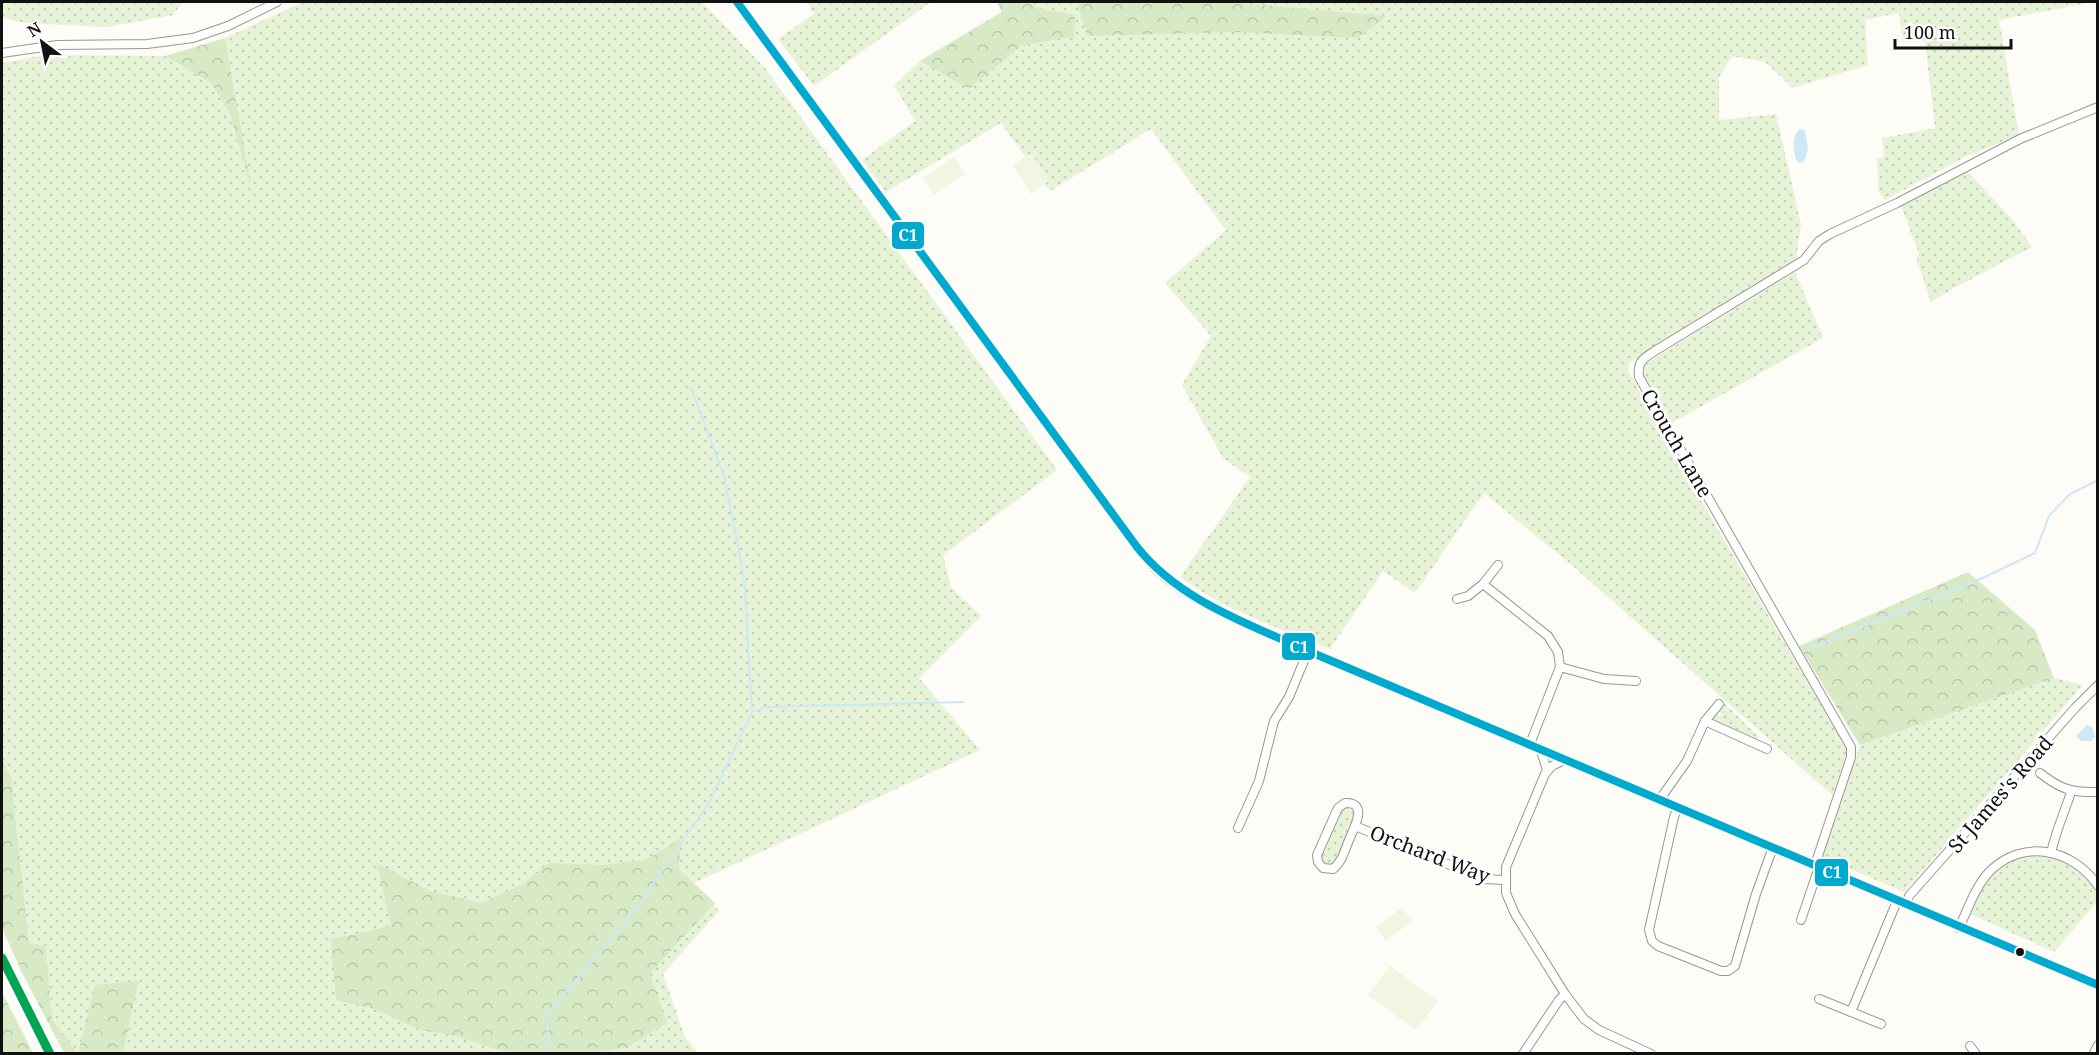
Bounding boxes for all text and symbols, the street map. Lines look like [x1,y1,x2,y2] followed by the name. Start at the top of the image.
[12,12,72,72] north arrow
[1895,12,2010,50] scale bar
[23,16,46,42] text: N
[1904,20,1956,44] text: 100 m
[891,221,925,250] line badge: C1
[898,224,918,246] text: C1
[1635,384,1719,502] street label: Crouch Lane
[1281,632,1316,661] line badge: C1
[1289,636,1309,658] text: C1
[1942,730,2058,858] street label: St James's Road
[1366,819,1495,890] street label: Orchard Way
[1814,858,1849,887] line badge: C1
[1822,861,1842,883] text: C1
[2014,946,2026,958] unlabelled marker

